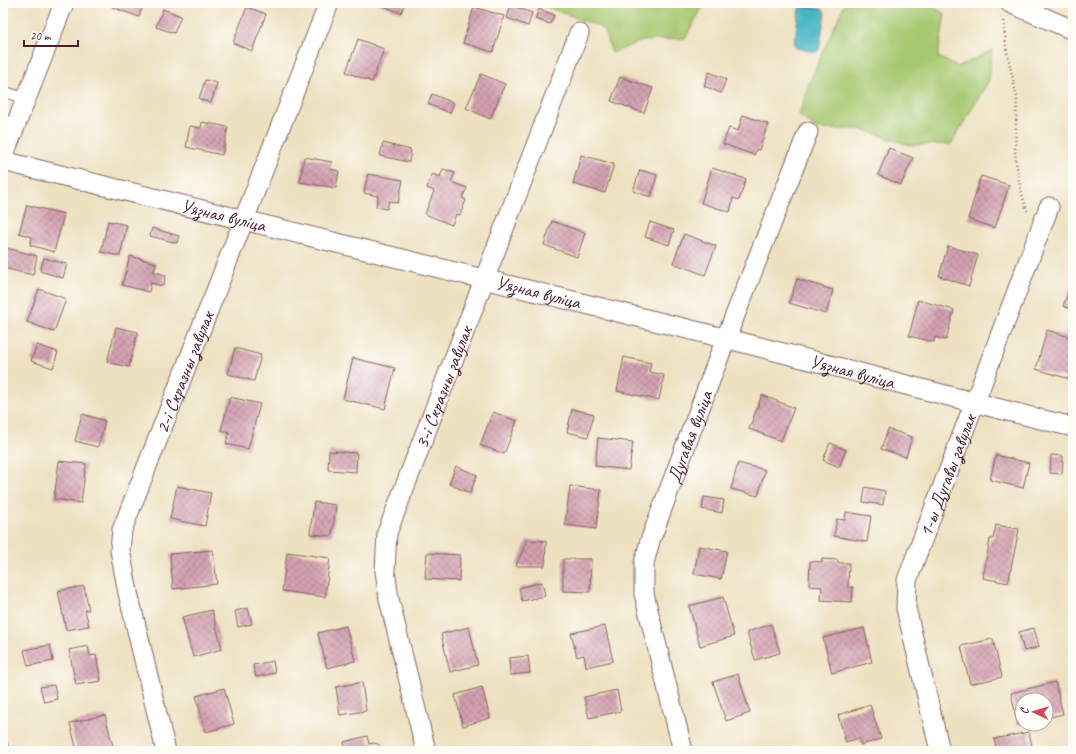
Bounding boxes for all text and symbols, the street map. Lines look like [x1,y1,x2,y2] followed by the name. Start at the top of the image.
[24,22,78,48] scale bar
[30,28,52,44] text: 20 m
[179,194,270,238] street label: Уязная вуліца
[493,271,584,315] street label: Уязная вуліца
[150,306,220,437] street label: 2-і Скразны завулак
[410,321,479,452] street label: 3-і Скразны завулак
[807,349,899,395] street label: Уязная вуліца
[662,386,719,487] street label: Дугавая вуліца
[914,409,983,540] street label: 1-ы Дугавы завулак
[1014,692,1054,732] north arrow
[1017,707,1031,714] text: С

